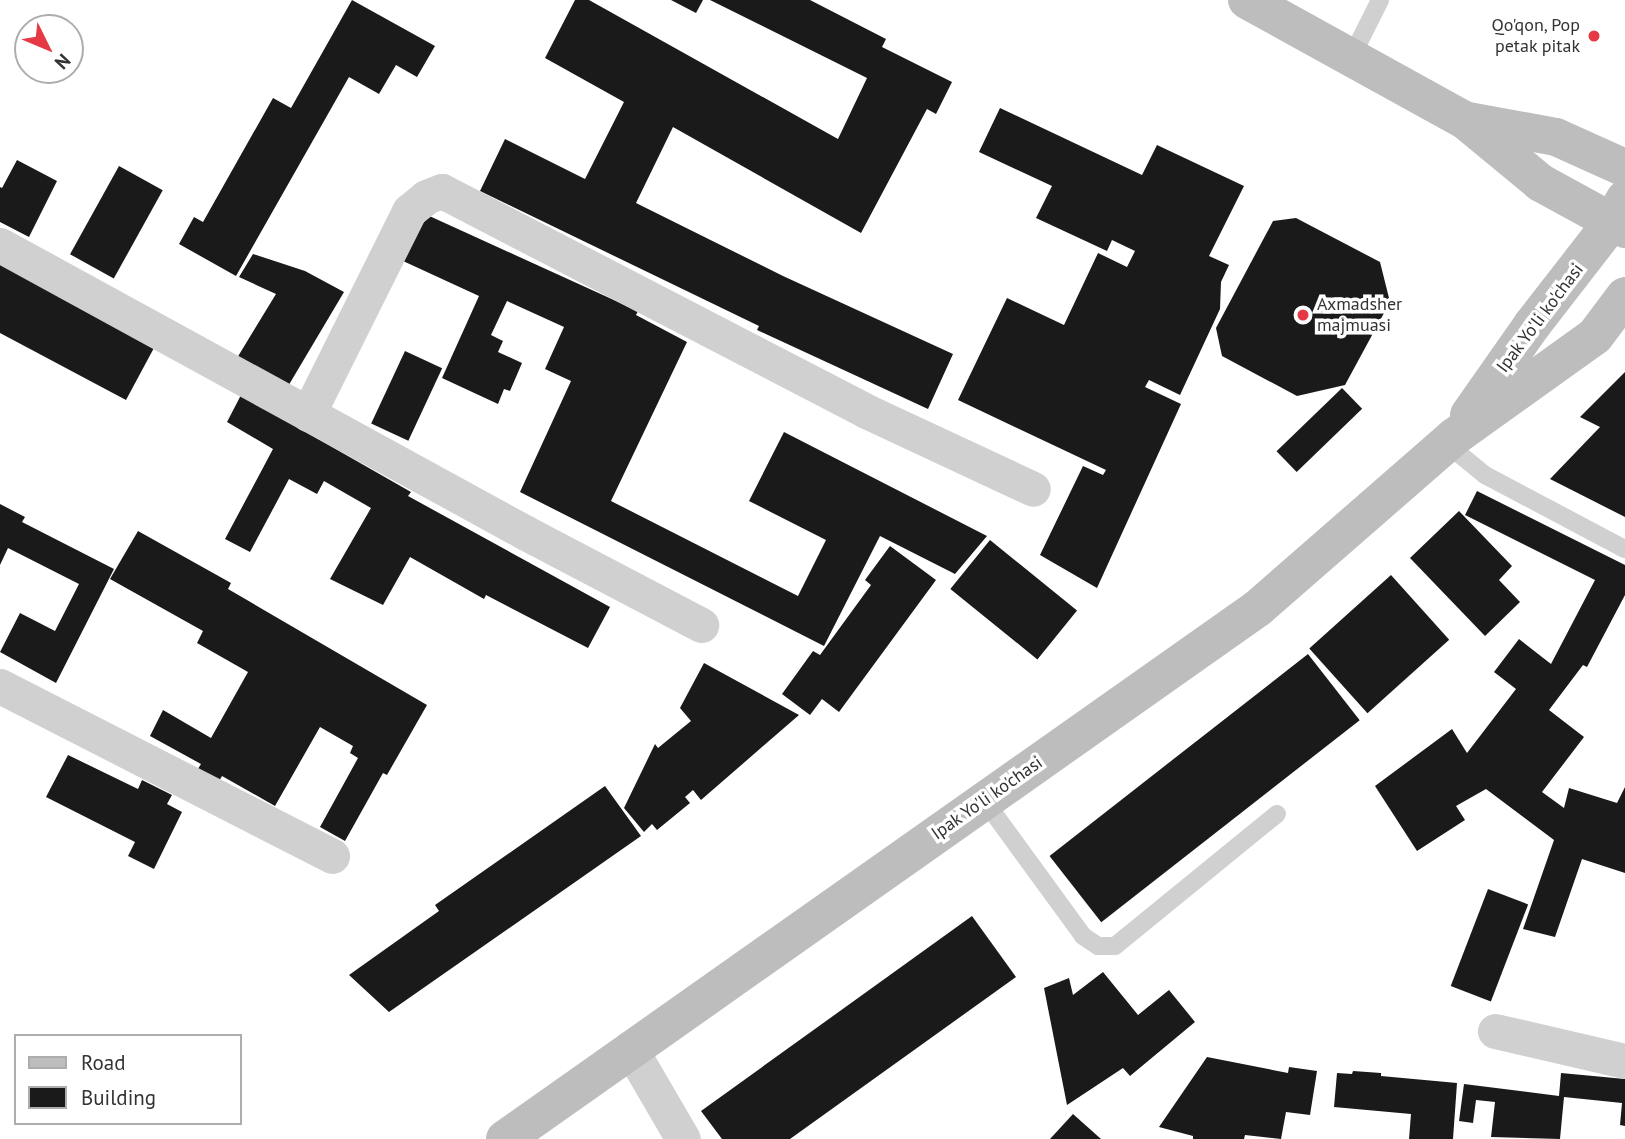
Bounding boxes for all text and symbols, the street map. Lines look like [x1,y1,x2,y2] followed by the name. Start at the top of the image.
[14,14,84,84] north arrow
[1490,15,1580,58] place label: Qo'qon, Pop petak pitak
[1586,28,1602,44] marker: Qo'qon, Pop petak pitak
[50,49,76,75] text: N
[1492,259,1588,377] street label: Ipak Yo'li ko'chasi
[1317,294,1402,336] place label: Axmadsher majmuasi
[1295,307,1311,323] marker: Axmadsher majmuasi
[927,751,1047,845] street label: Ipak Yo'li ko'chasi
[14,1034,242,1125] legend
[81,1049,125,1076] text: Road
[81,1084,156,1111] text: Building

